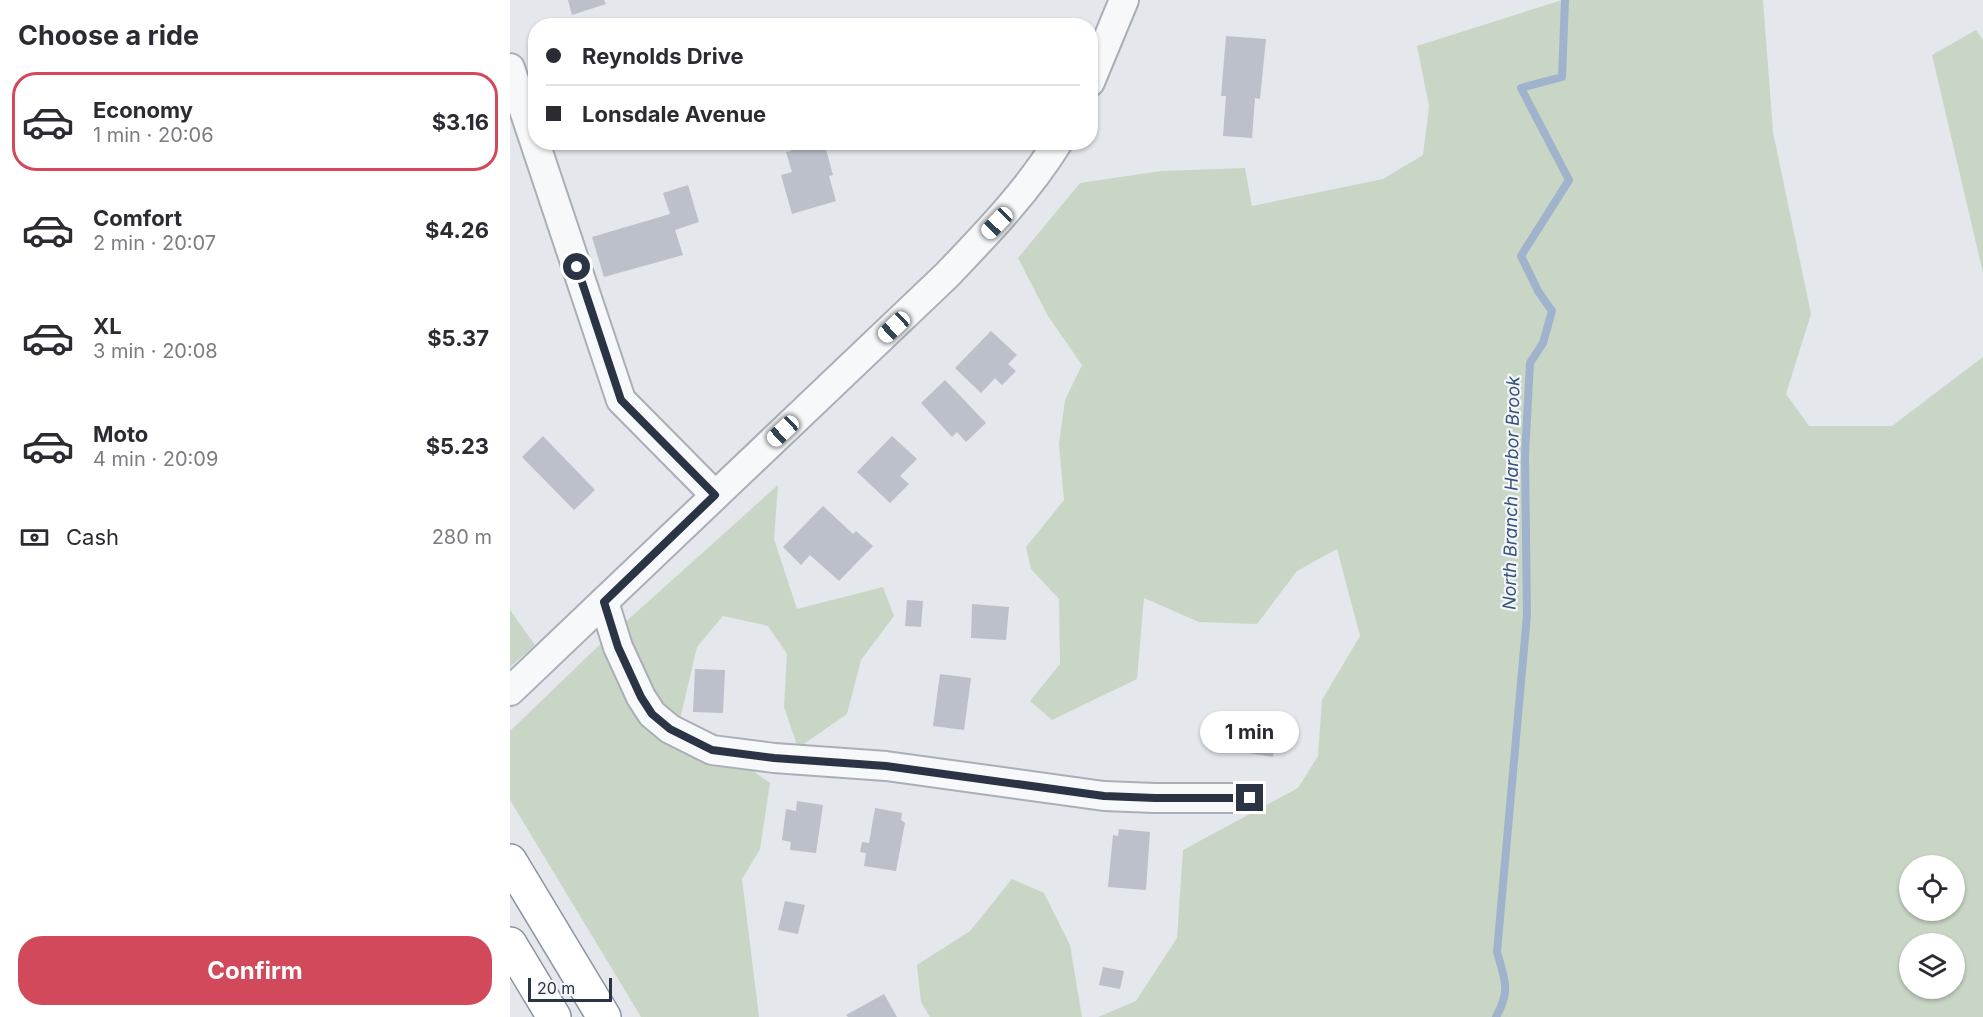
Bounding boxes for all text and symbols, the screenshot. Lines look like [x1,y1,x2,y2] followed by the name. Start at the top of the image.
[18,19,199,52] text: Choose a ride
[582,43,744,69] text: Reynolds Drive
[21,95,75,149] icon: car
[93,97,193,123] text: Economy
[582,101,766,127] text: Lonsdale Avenue
[432,109,489,135] text: $3.16
[93,123,214,147] text: 1 min · 20:06
[21,203,75,257] icon: car
[978,204,1016,242] car
[93,205,182,231] text: Comfort
[425,217,489,243] text: $4.26
[93,231,216,255] text: 2 min · 20:07
[563,253,590,280] route start
[875,308,913,346] car
[21,311,75,365] icon: car
[93,313,122,339] text: XL
[427,325,489,351] text: $5.37
[93,339,218,363] text: 3 min · 20:08
[1498,375,1524,610] water label: North Branch Harbor Brook
[764,412,802,450] car
[21,419,75,473] icon: car
[93,421,148,447] text: Moto
[426,433,489,459] text: $5.23
[93,447,218,471] text: 4 min · 20:09
[18,521,51,554] icon: cash
[66,524,119,550] text: Cash
[432,525,492,549] text: 280 m
[1200,711,1299,753] callout: 1 min
[1225,720,1274,744] text: 1 min
[1236,784,1263,811] route end
[1899,855,1965,999] map controls
[1899,855,1965,921] button: locate
[1899,933,1965,999] button: layers
[18,936,492,1005] button: Confirm
[528,975,612,1002] scale bar
[537,978,575,998] text: 20 m

